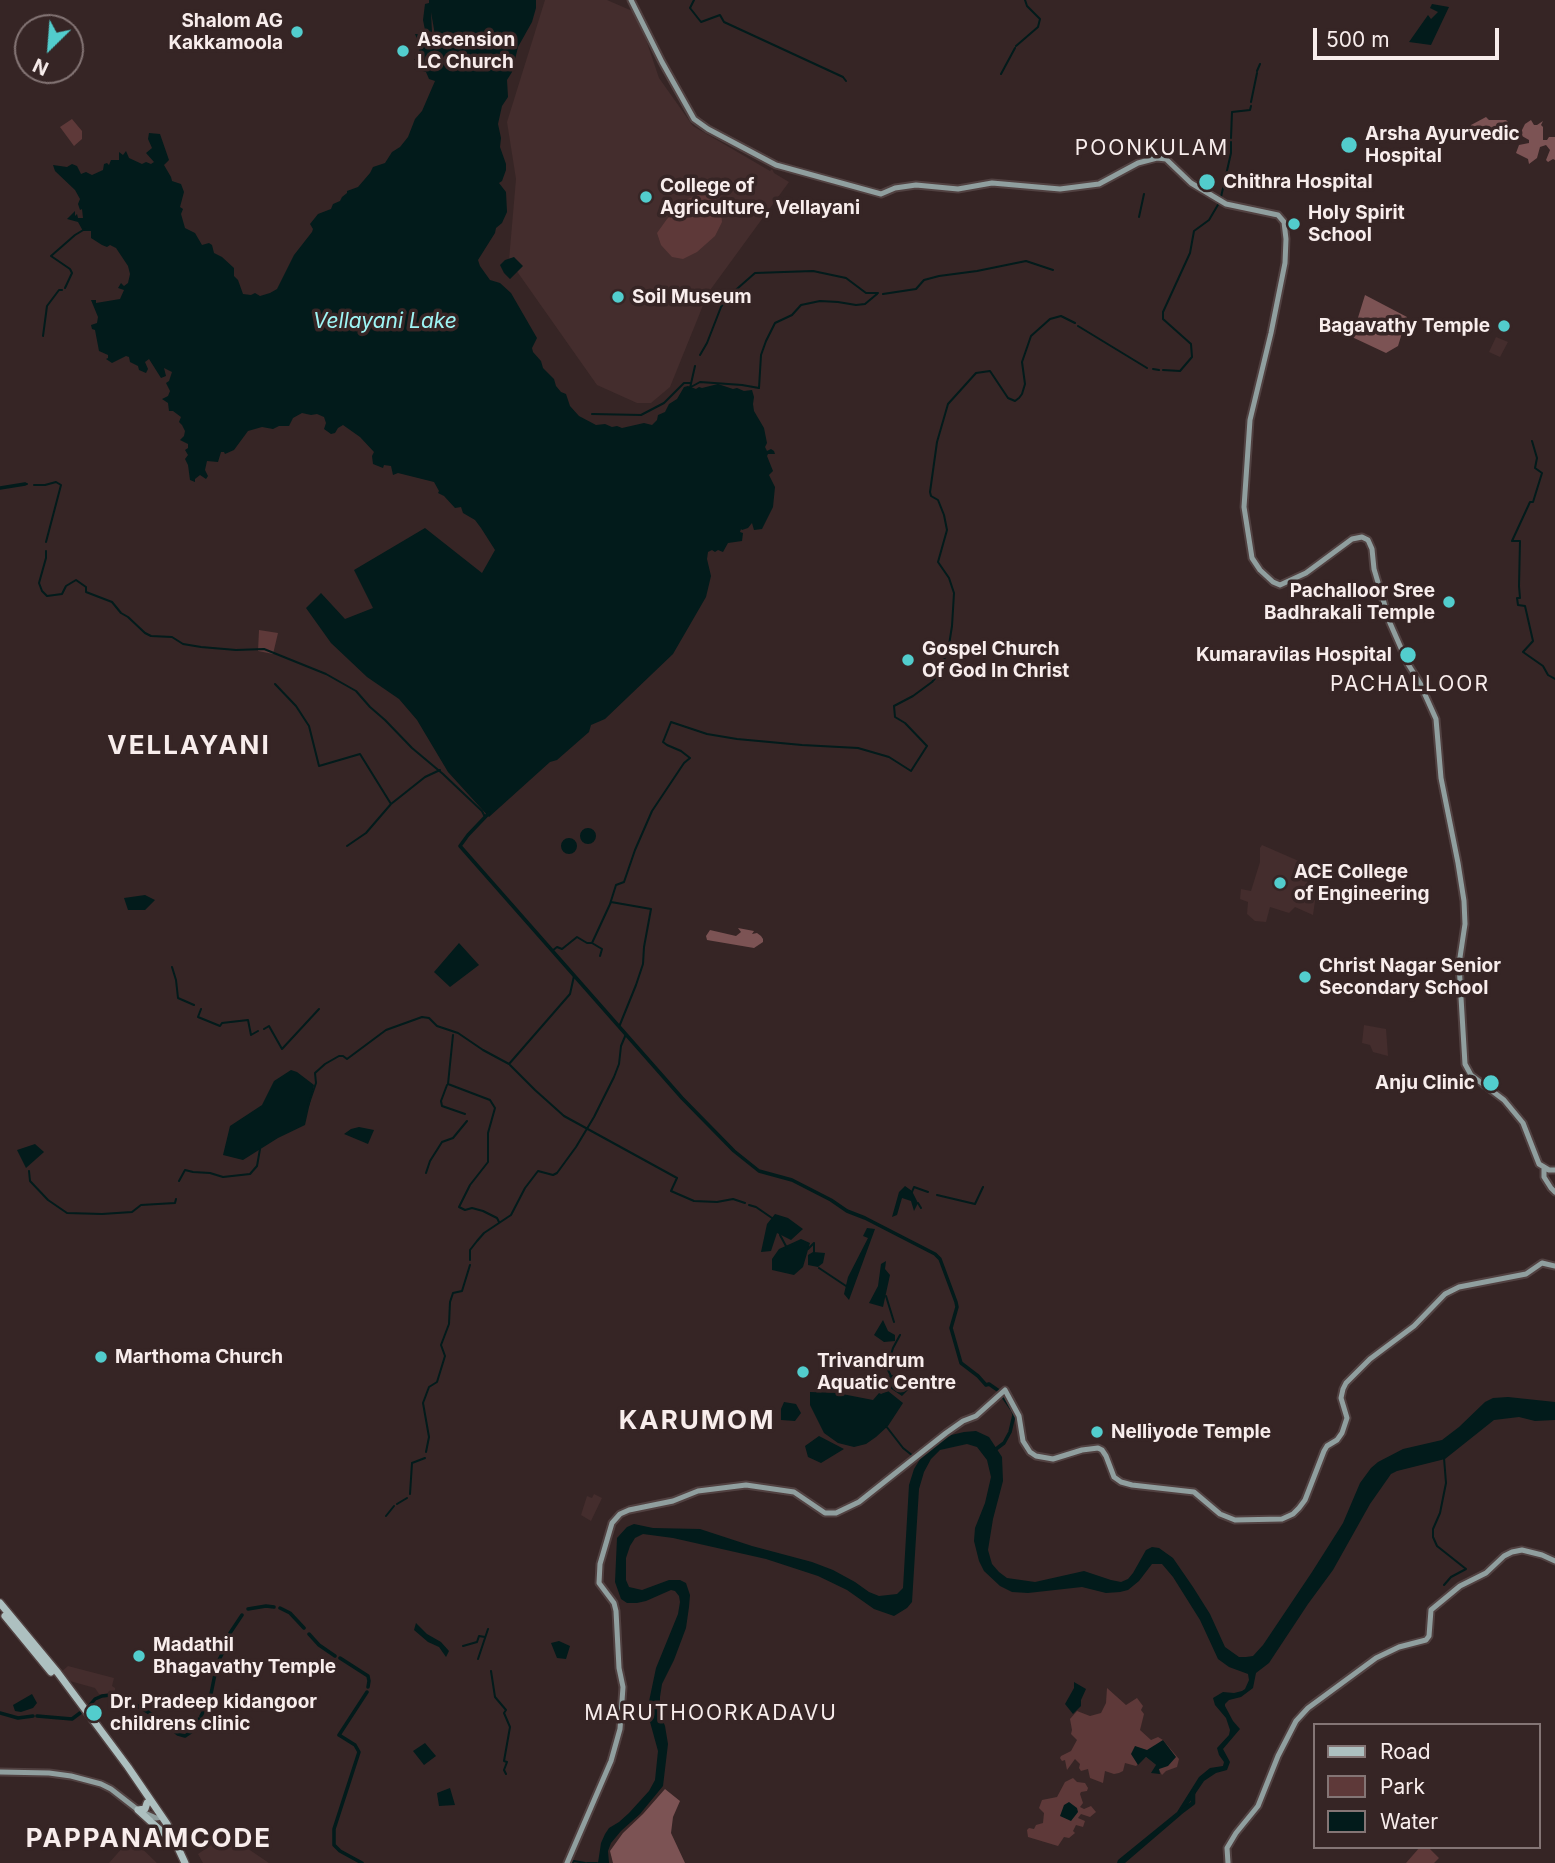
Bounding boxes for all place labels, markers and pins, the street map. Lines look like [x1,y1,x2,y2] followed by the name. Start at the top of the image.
[168,10,283,54] place label: Shalom AG Kakkamoola
[289,24,305,40] marker: Shalom AG Kakkamoola
[417,29,515,73] place label: Ascension LC Church
[395,43,411,59] marker: Ascension LC Church
[1365,123,1520,167] place label: Arsha Ayurvedic Hospital
[1339,135,1359,155] marker: Arsha Ayurvedic Hospital
[1223,171,1373,193] place label: Chithra Hospital
[1197,172,1217,192] marker: Chithra Hospital
[660,175,860,219] place label: College of Agriculture, Vellayani
[638,189,654,205] marker: College of Agriculture, Vellayani
[1308,202,1405,246] place label: Holy Spirit School
[1286,216,1302,232] marker: Holy Spirit School
[632,286,752,308] place label: Soil Museum
[610,289,626,305] marker: Soil Museum
[1319,315,1490,337] place label: Bagavathy Temple
[1496,318,1512,334] marker: Bagavathy Temple
[1264,580,1435,624] place label: Pachalloor Sree Badhrakali Temple
[1441,594,1457,610] marker: Pachalloor Sree Badhrakali Temple
[922,638,1069,682] place label: Gospel Church Of God In Christ
[1196,644,1392,666] place label: Kumaravilas Hospital
[1398,645,1418,665] marker: Kumaravilas Hospital
[900,652,916,668] marker: Gospel Church Of God In Christ
[1294,861,1430,905] place label: ACE College of Engineering
[1272,875,1288,891] marker: ACE College of Engineering
[1319,955,1501,999] place label: Christ Nagar Senior Secondary School
[1297,969,1313,985] marker: Christ Nagar Senior Secondary School
[1375,1072,1475,1094] place label: Anju Clinic
[1481,1073,1501,1093] marker: Anju Clinic
[115,1346,283,1368] place label: Marthoma Church
[93,1349,109,1365] marker: Marthoma Church
[817,1350,956,1394] place label: Trivandrum Aquatic Centre
[795,1364,811,1380] marker: Trivandrum Aquatic Centre
[1111,1421,1271,1443] place label: Nelliyode Temple
[1089,1424,1105,1440] marker: Nelliyode Temple
[153,1634,336,1678] place label: Madathil Bhagavathy Temple
[131,1648,147,1664] marker: Madathil Bhagavathy Temple
[110,1691,317,1735] place label: Dr. Pradeep kidangoor childrens clinic
[84,1703,104,1723] marker: Dr. Pradeep kidangoor childrens clinic

